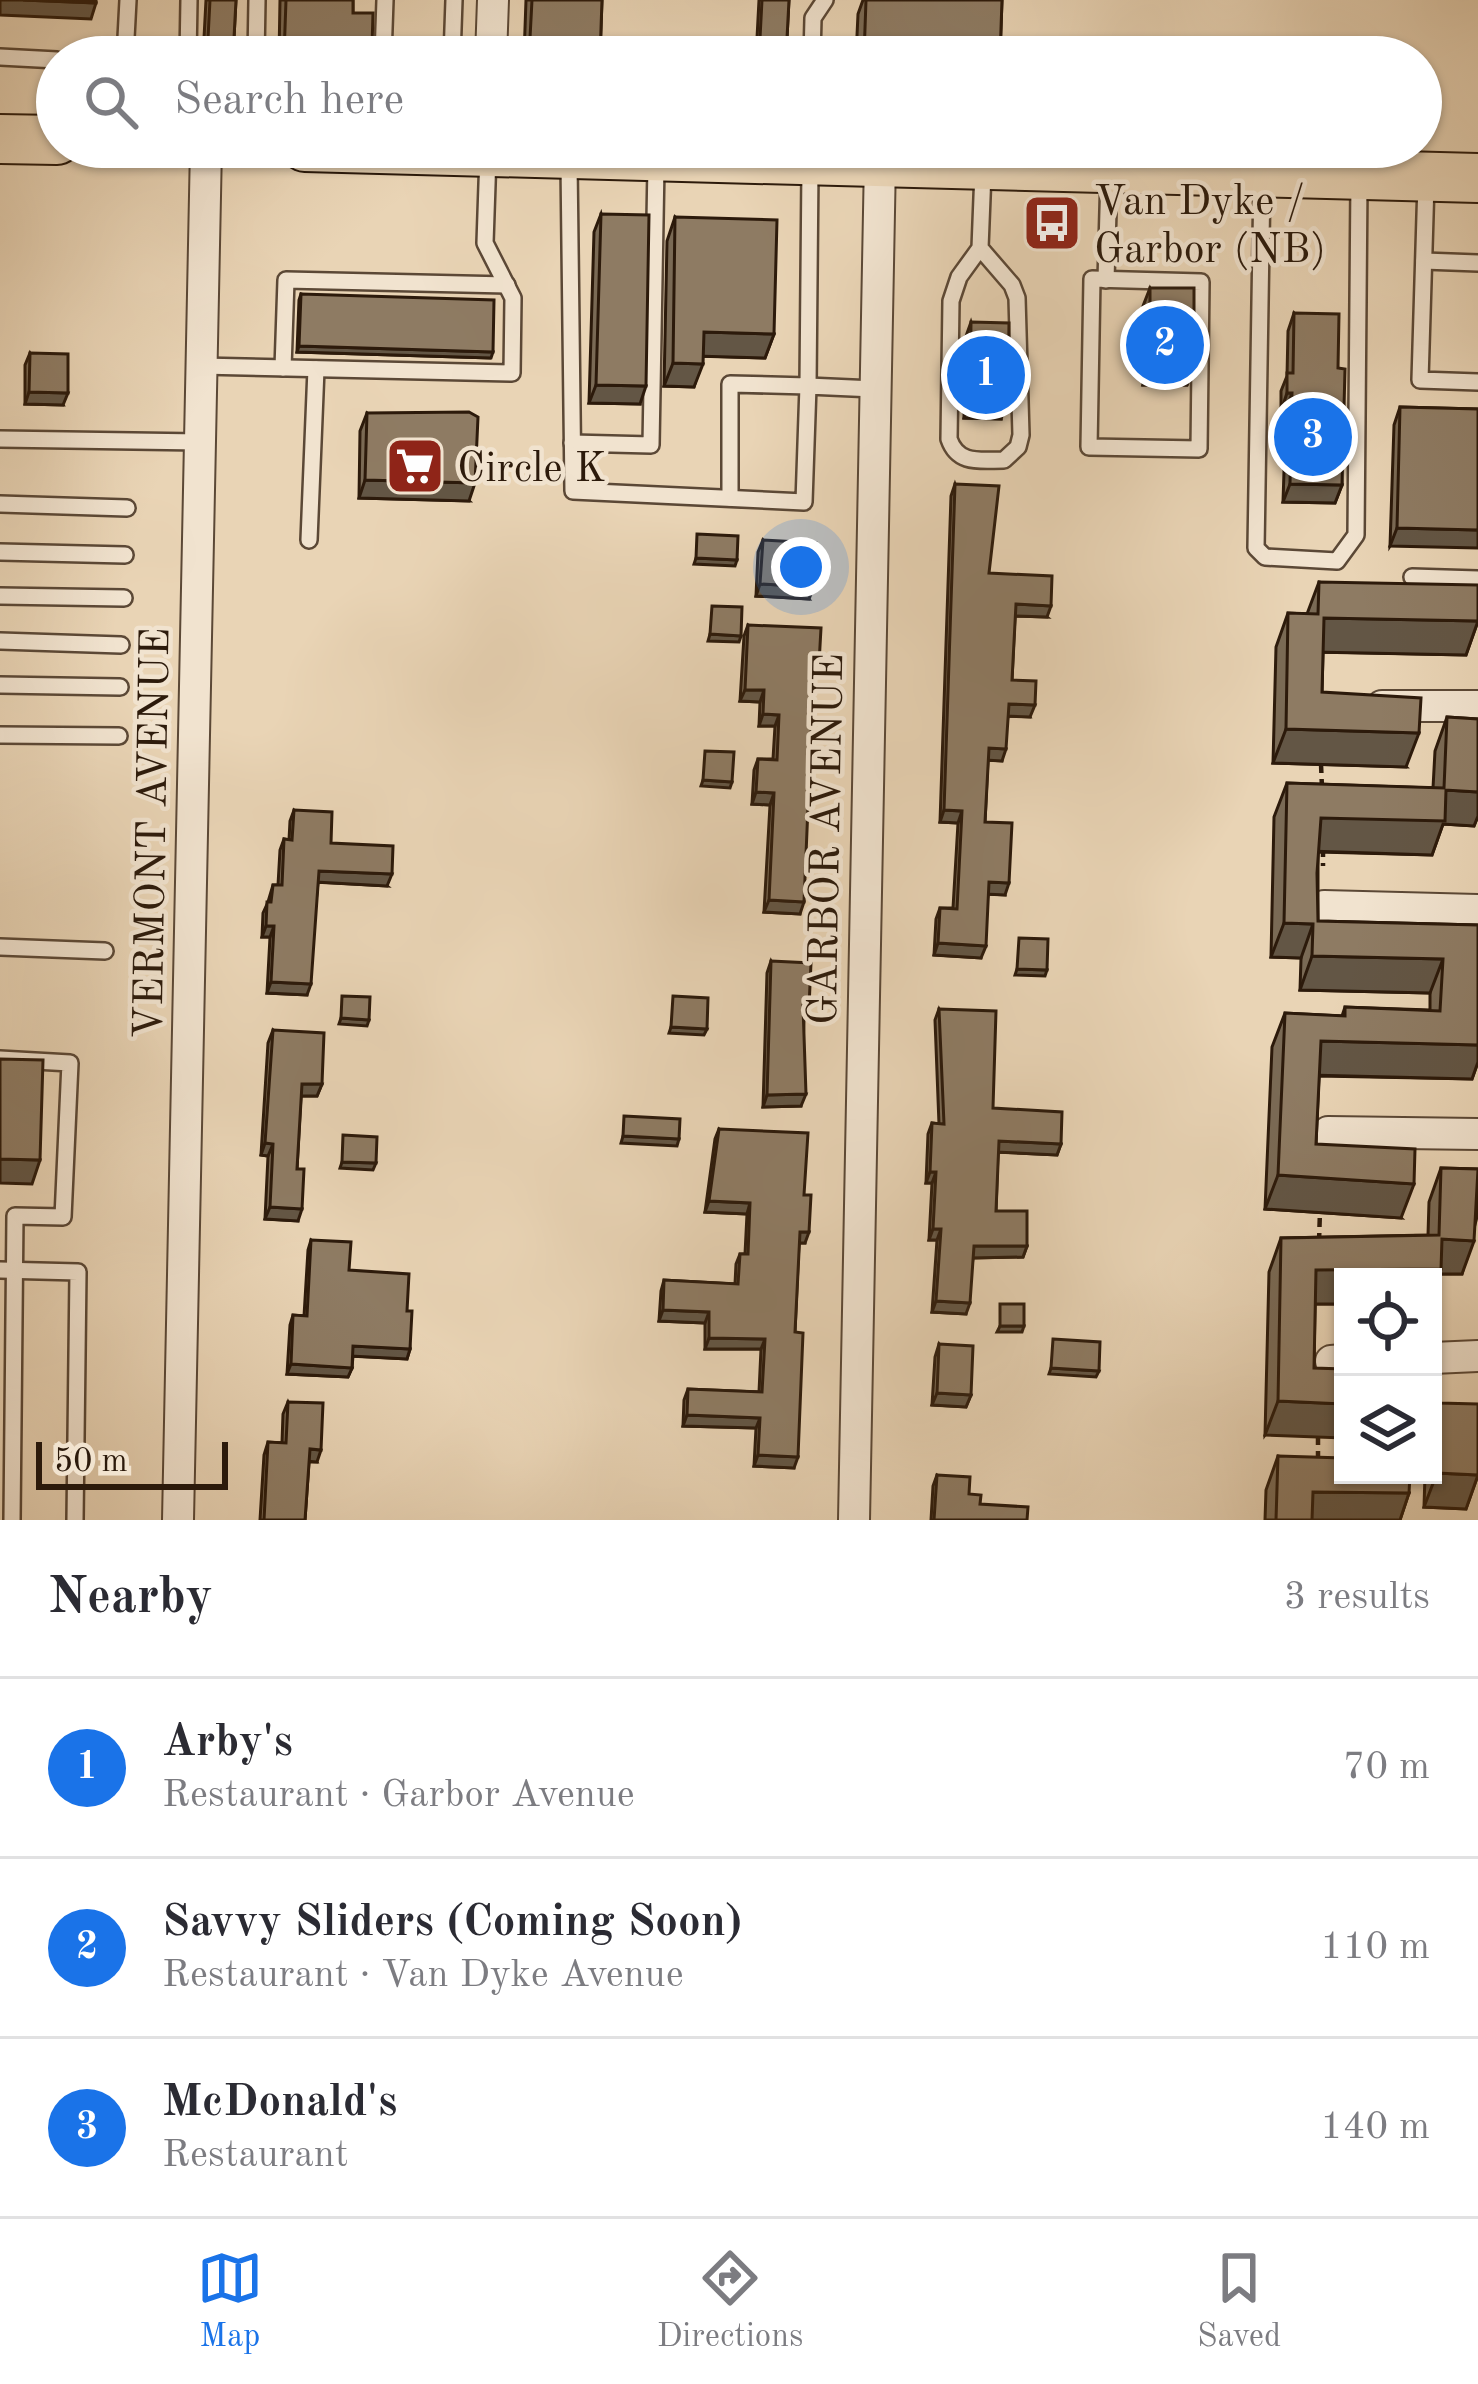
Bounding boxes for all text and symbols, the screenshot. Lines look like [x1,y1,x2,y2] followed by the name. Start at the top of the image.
[36,36,1442,168] search box
[78,69,144,135] icon: search
[174,79,404,124] text: Search here
[1094,182,1326,272] place label: Van Dyke / Garbor (NB)
[1021,192,1083,254] bus stop icon: Van Dyke / Garbor (NB)
[1126,300,1204,390] pin: 2
[947,330,1025,420] pin: 1
[1274,392,1352,482] pin: 3
[384,435,446,497] supermarket icon: Circle K
[457,449,606,491] place label: Circle K
[771,537,831,597] your location
[129,627,179,1039] street label: VERMONT AVENUE
[804,653,852,1025] street label: GARBOR AVENUE
[1334,1268,1442,1484] map controls
[1334,1268,1442,1376] button: locate
[1334,1376,1442,1484] button: layers
[36,1436,228,1489] scale bar
[54,1446,128,1479] text: 50 m
[48,1573,213,1624] text: Nearby
[1284,1578,1430,1617] text: 3 results
[162,1721,293,1766] text: Arby's
[76,1748,98,1787] text: 1
[1343,1748,1430,1787] text: 70 m
[162,1776,635,1815] text: Restaurant · Garbor Avenue
[162,1901,742,1946] text: Savvy Sliders (Coming Soon)
[76,1928,98,1967] text: 2
[1320,1928,1430,1967] text: 110 m
[162,1956,684,1995] text: Restaurant · Van Dyke Avenue
[162,2081,397,2126] text: McDonald's
[76,2108,98,2147] text: 3
[1320,2108,1430,2147] text: 140 m
[162,2136,349,2175] text: Restaurant
[197,2245,263,2358] tab: Map
[657,2245,803,2358] tab: Directions
[1197,2245,1281,2358] tab: Saved

